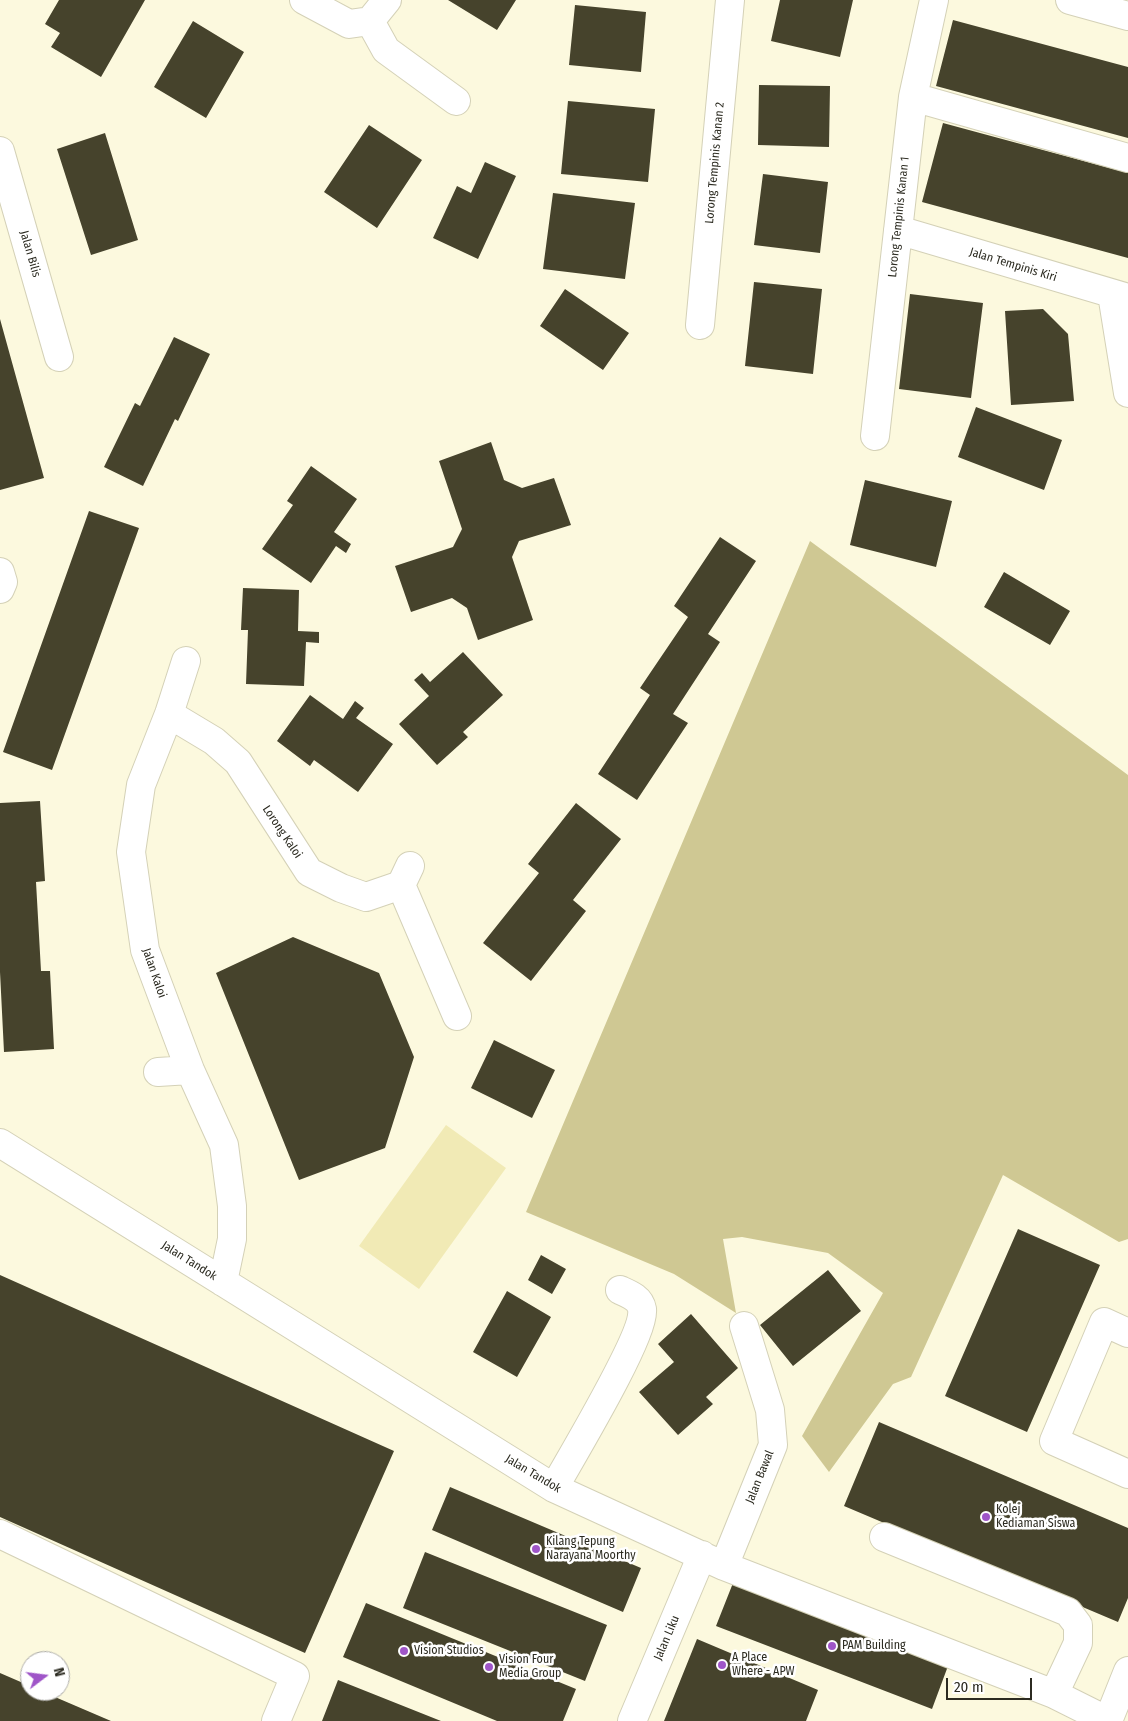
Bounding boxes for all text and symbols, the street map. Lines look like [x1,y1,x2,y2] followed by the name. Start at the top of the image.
[703,102,727,224] street label: Lorong Tempinis Kanan 2
[886,156,912,278] street label: Lorong Tempinis Kanan 1
[16,229,44,279] street label: Jalan Bilis
[968,245,1058,285] street label: Jalan Tempinis Kiri
[259,803,305,861] street label: Lorong Kaloi
[139,946,169,1000] street label: Jalan Kaloi
[159,1238,219,1284] street label: Jalan Tandok
[743,1448,777,1506] street label: Jalan Bawal
[502,1452,564,1496] street label: Jalan Tandok
[996,1503,1075,1531] place label: Kolej Kediaman Siswa
[980,1511,992,1523] marker: Kolej Kediaman Siswa
[546,1535,636,1563] place label: Kilang Tepung Narayana Moorthy
[530,1543,542,1555] marker: Kilang Tepung Narayana Moorthy
[651,1613,683,1663] street label: Jalan Liku
[842,1639,906,1653] place label: PAM Building
[826,1640,838,1652] marker: PAM Building
[414,1644,484,1658] place label: Vision Studios
[398,1645,410,1657] marker: Vision Studios
[20,1651,70,1701] north arrow
[732,1651,795,1679] place label: A Place Where - APW
[499,1653,561,1681] place label: Vision Four Media Group
[716,1659,728,1671] marker: A Place Where - APW
[483,1661,495,1673] marker: Vision Four Media Group
[50,1666,68,1678] text: N
[948,1668,1034,1700] scale bar
[954,1678,984,1696] text: 20 m

